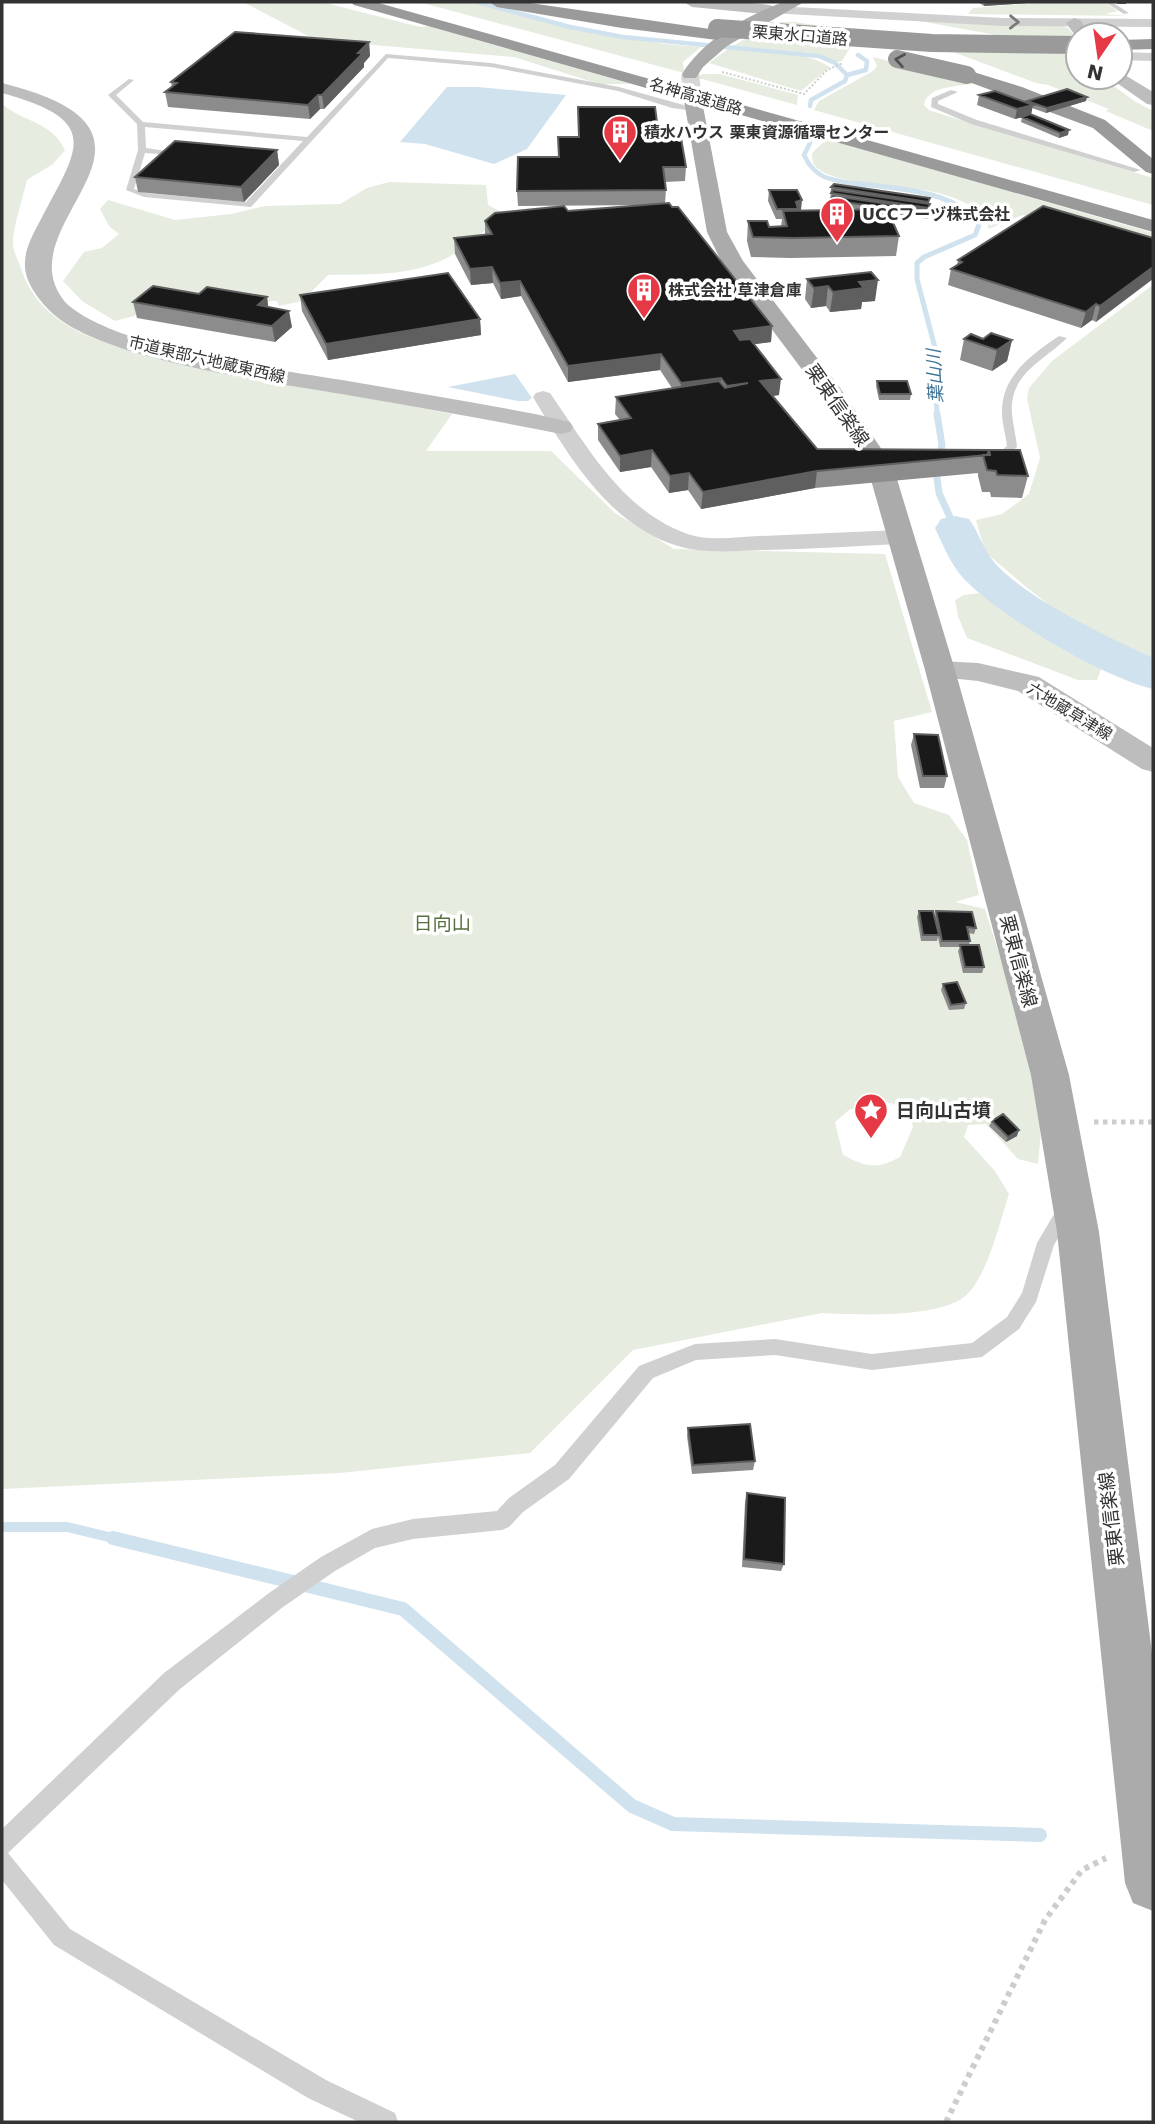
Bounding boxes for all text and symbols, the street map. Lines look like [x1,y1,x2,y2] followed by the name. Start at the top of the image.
[1010,14,1020,30] one-way arrow
[1064,21,1134,91] north arrow
[751,22,849,49] street label: 栗東水口道路
[895,53,907,68] one-way arrow
[1085,60,1105,85] text: N
[647,74,745,119] street label: 名神高速道路
[601,113,639,162] building icon: 積水ハウス 栗東資源循環センター
[644,123,890,142] place label: 積水ハウス 栗東資源循環センター
[818,195,856,244] building icon: UCCフーヅ株式会社
[862,205,1010,224] place label: UCCフーヅ株式会社
[625,271,663,320] building icon: 株式会社 草津倉庫
[668,281,802,300] place label: 株式会社 草津倉庫
[127,332,287,387] street label: 市道東部六地蔵東西線
[922,347,946,404] water label: 葉山川
[802,360,874,450] street label: 栗東信楽線
[1024,679,1116,744] street label: 六地蔵草津線
[413,912,471,934] park label: 日向山
[996,912,1042,1010] street label: 栗東信楽線
[852,1091,890,1140] place icon: 日向山古墳
[896,1099,991,1121] place label: 日向山古墳
[1094,1471,1128,1567] street label: 栗東信楽線

